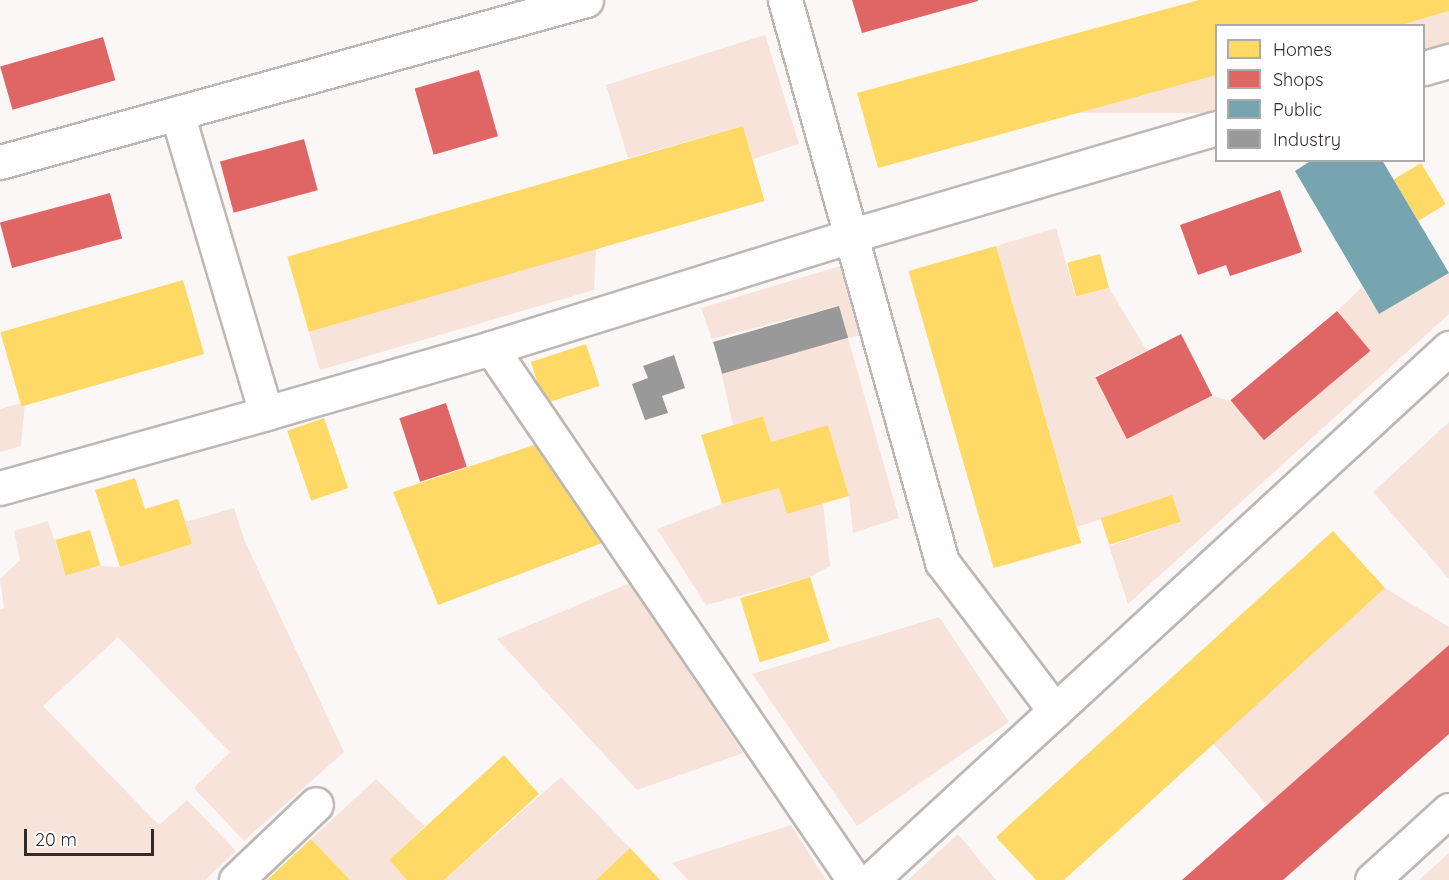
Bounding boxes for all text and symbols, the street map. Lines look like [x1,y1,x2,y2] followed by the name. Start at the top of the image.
[1215,24,1425,162] legend
[1273,38,1332,61] text: Homes
[1273,68,1324,91] text: Shops
[1273,98,1322,121] text: Public
[1273,128,1341,151] text: Industry
[27,817,158,855] scale bar
[35,828,77,851] text: 20 m

